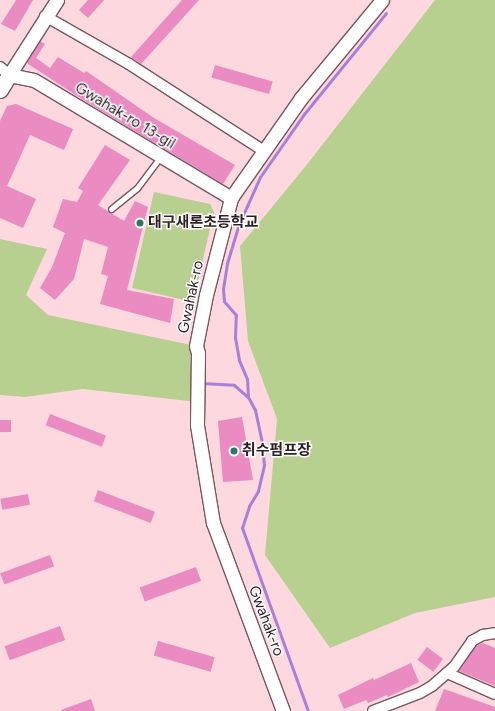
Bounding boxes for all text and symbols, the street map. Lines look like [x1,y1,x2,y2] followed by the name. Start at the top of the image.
[72,79,178,153] street label: Gwahak-ro 13-gil
[148,214,258,232] place label: 대구새론초등학교
[135,218,145,228] marker: 대구새론초등학교
[175,259,207,335] street label: Gwahak-ro
[242,442,311,460] place label: 취수펌프장
[229,446,239,456] marker: 취수펌프장
[244,583,288,659] street label: Gwahak-ro

